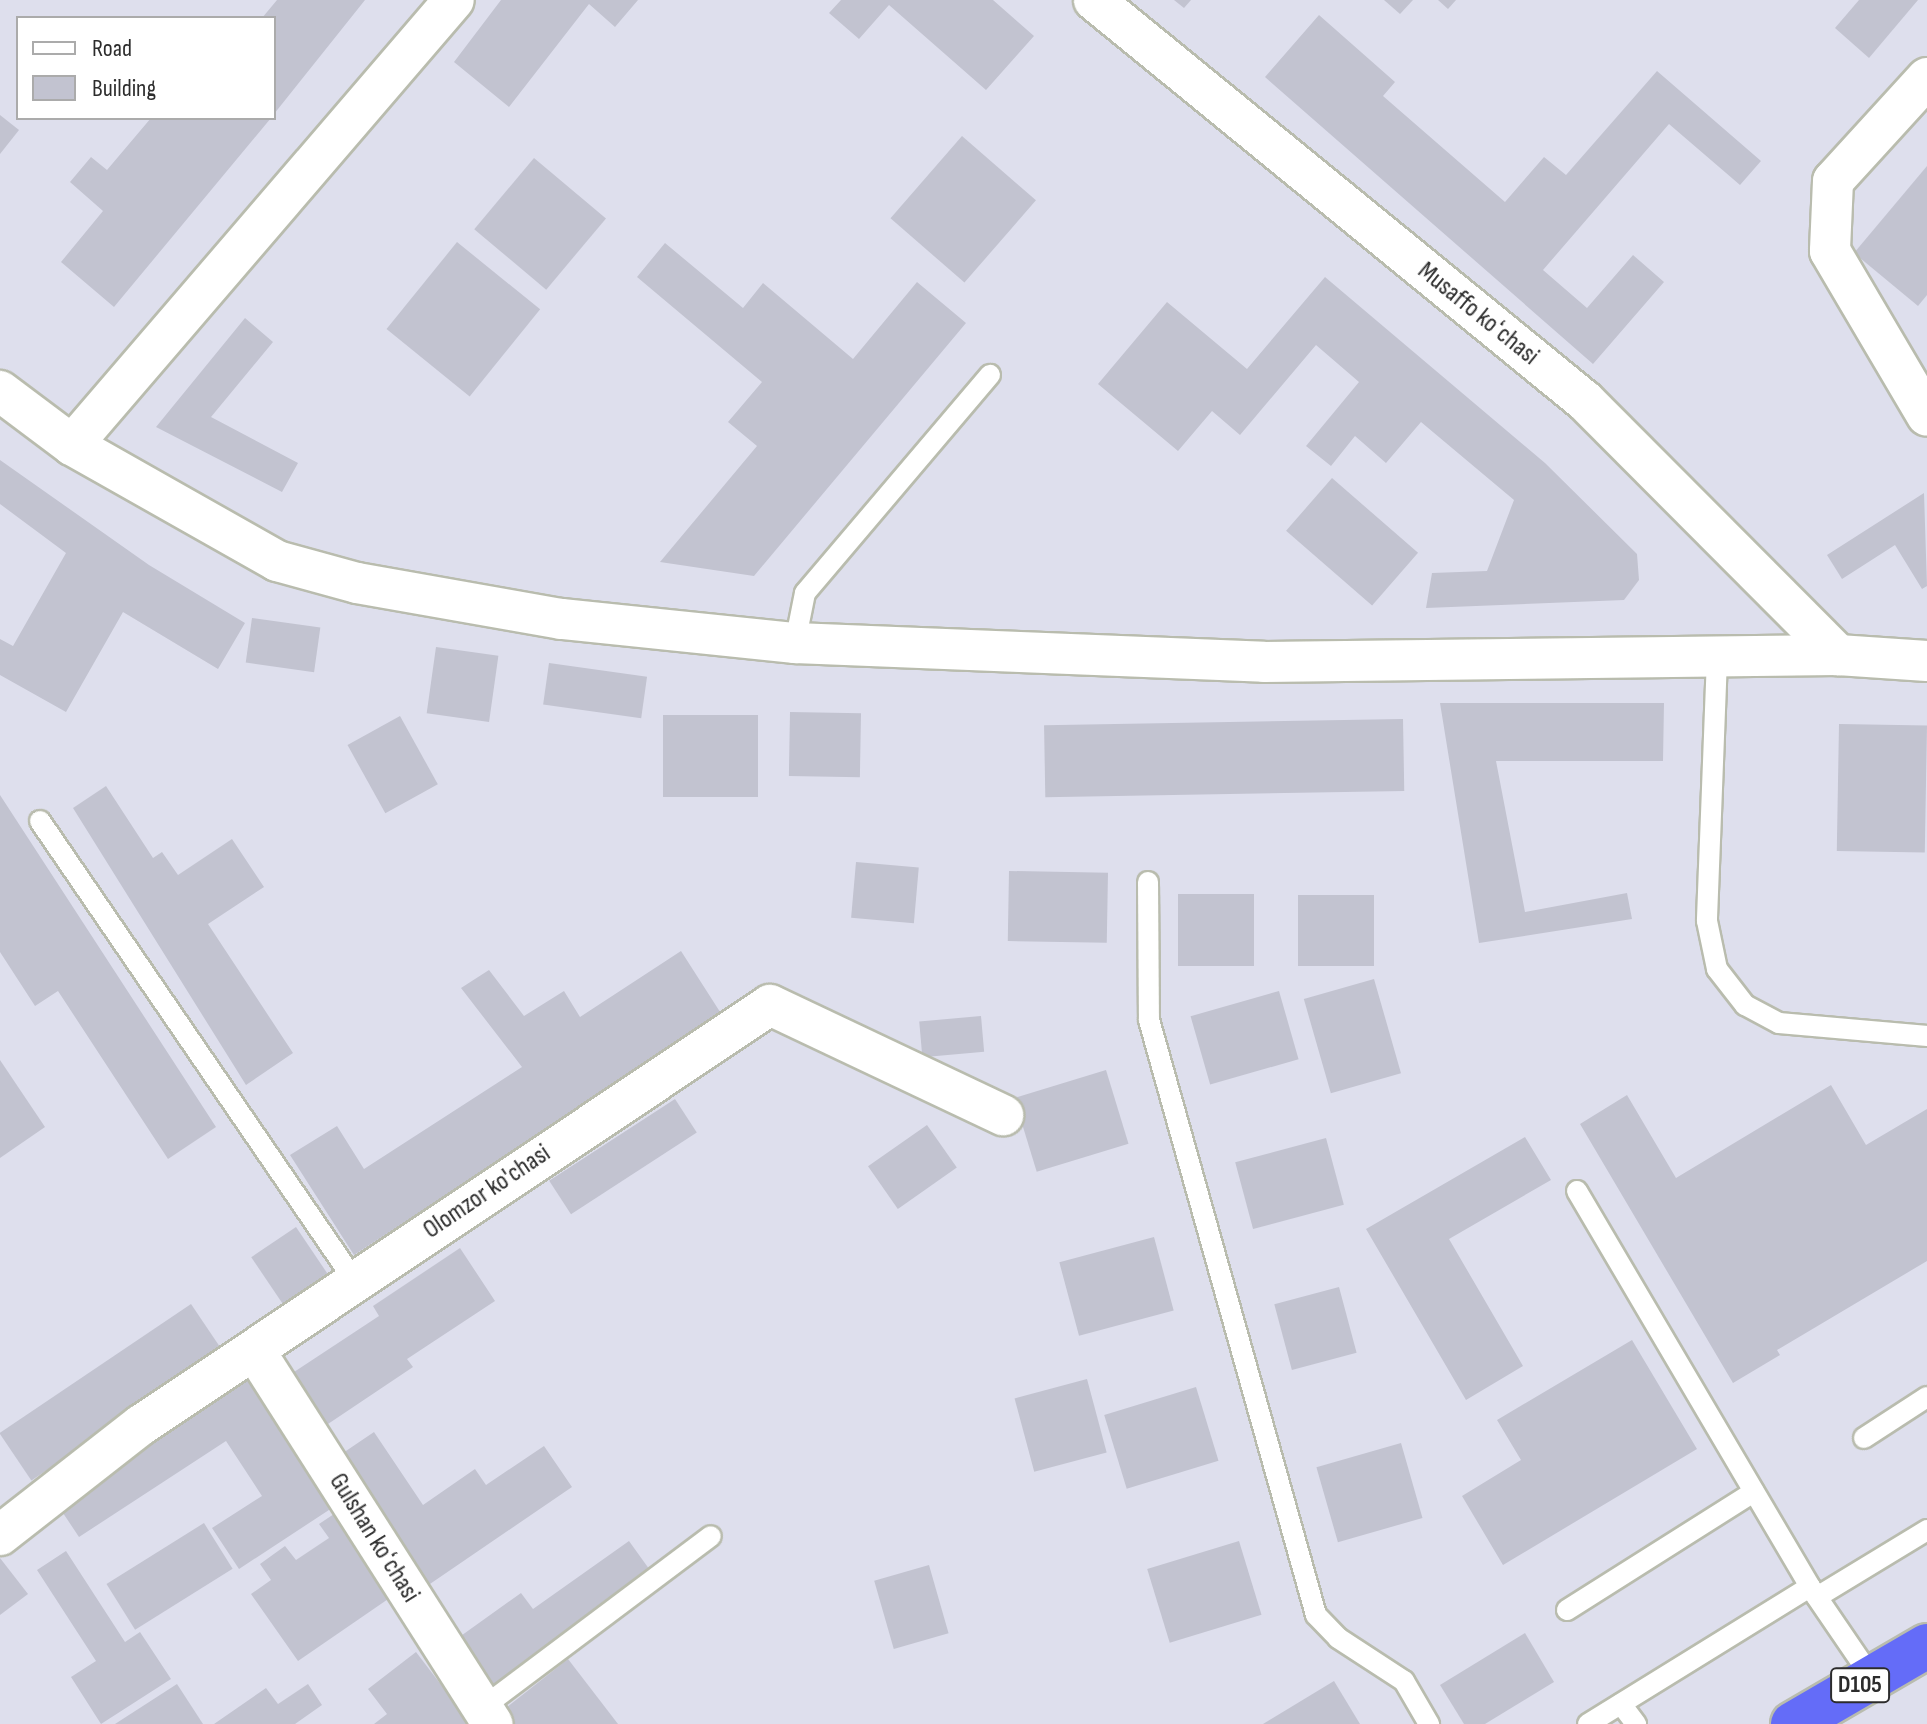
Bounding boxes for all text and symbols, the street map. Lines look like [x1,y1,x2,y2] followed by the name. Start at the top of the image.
[16,16,276,120] legend
[92,34,132,63] text: Road
[92,74,156,103] text: Building
[1411,256,1545,372] street label: Musaffo koʻchasi
[418,1138,556,1246] street label: Olomzor ko'chasi
[322,1468,426,1608] street label: Gulshan koʻchasi
[1830,1665,1890,1705] road number: D105

